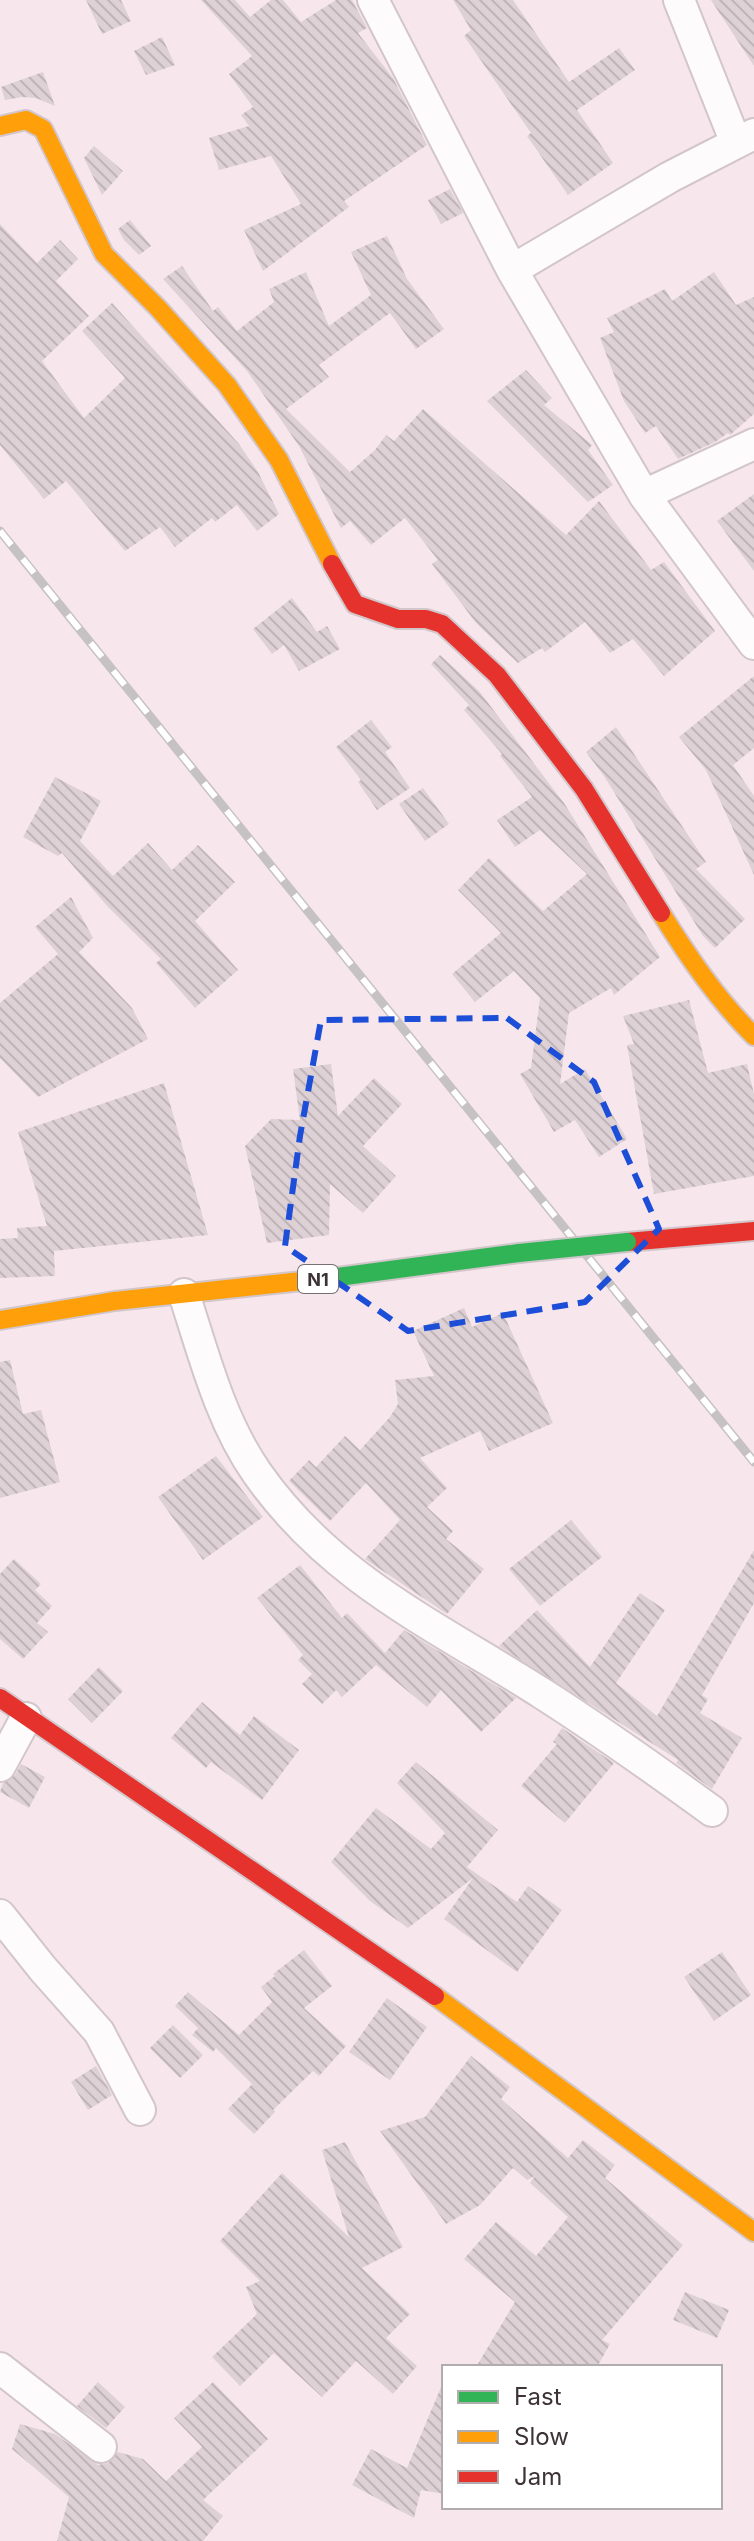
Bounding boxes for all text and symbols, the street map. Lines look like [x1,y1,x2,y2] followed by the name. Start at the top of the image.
[298,1265,338,1293] road number: N1
[442,2365,722,2509] legend
[514,2382,562,2411] text: Fast
[514,2422,569,2451] text: Slow
[514,2462,562,2491] text: Jam

